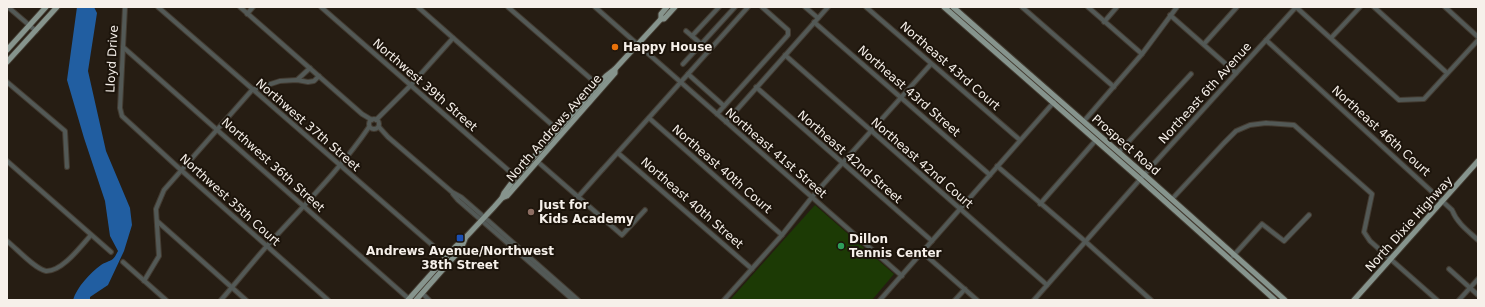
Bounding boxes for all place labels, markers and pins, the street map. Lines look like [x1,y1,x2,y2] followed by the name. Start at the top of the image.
[623,40,712,54] place label: Happy House
[610,42,620,52] marker: Happy House
[538,198,634,226] place label: Just for Kids Academy
[526,207,536,217] marker: Just for Kids Academy
[849,232,942,260] place label: Dillon Tennis Center
[455,233,465,243] marker: Andrews Avenue/Northwest 38th Street
[836,241,846,251] marker: Dillon Tennis Center
[366,244,554,272] place label: Andrews Avenue/Northwest 38th Street

